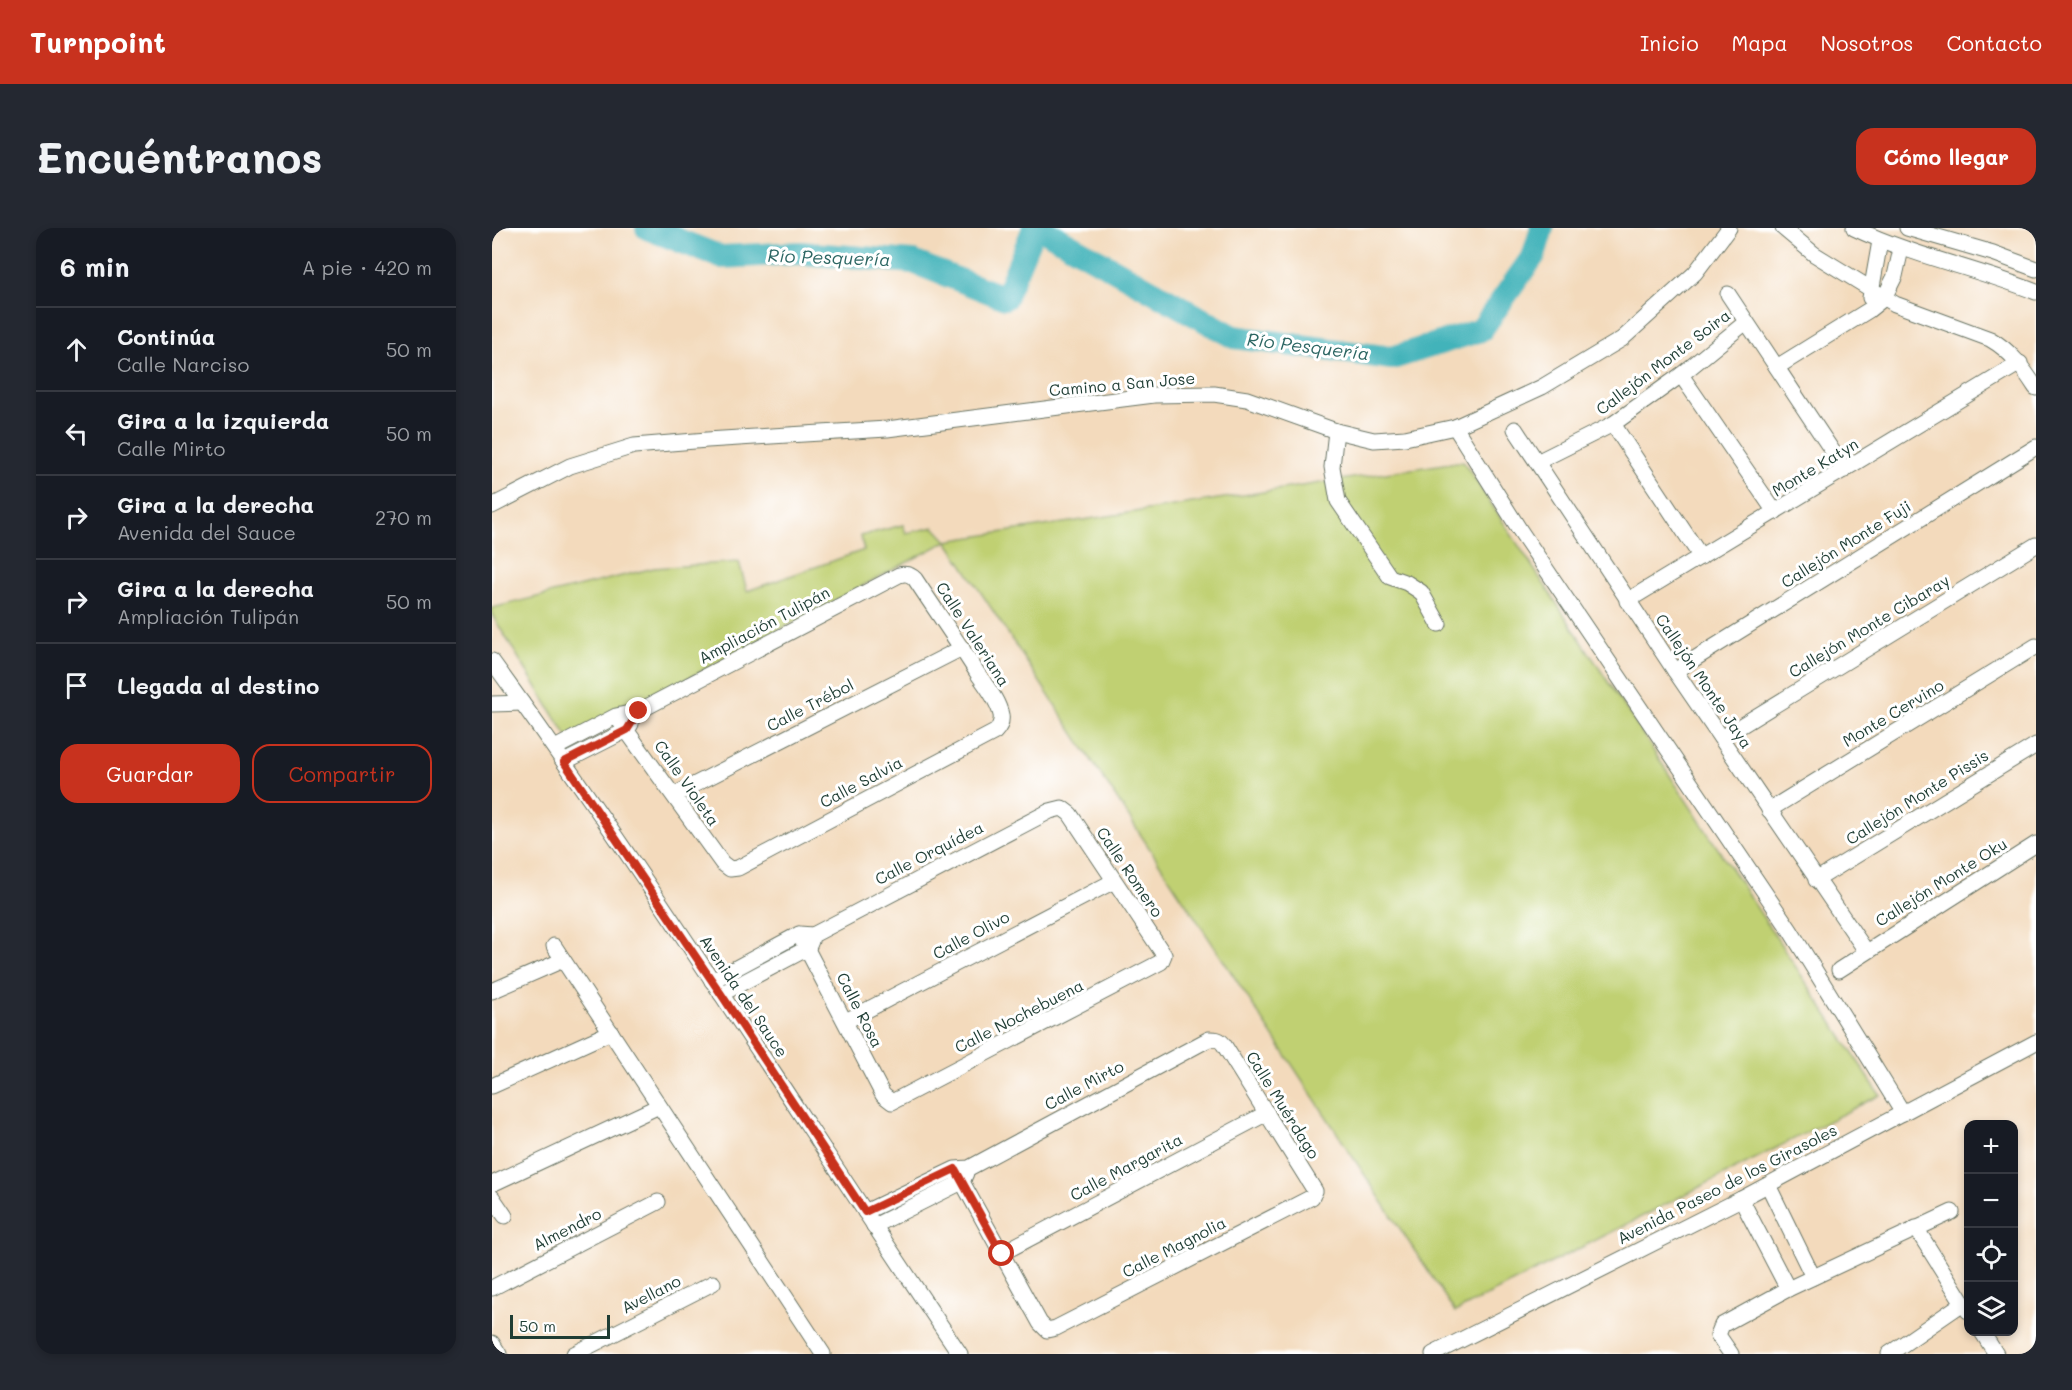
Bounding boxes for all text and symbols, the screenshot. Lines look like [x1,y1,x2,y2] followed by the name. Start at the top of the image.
[30,24,166,60] text: Turnpoint
[1640,29,1699,56] text: Inicio
[1732,29,1787,56] text: Mapa
[1820,29,1914,56] text: Nosotros
[1947,29,2042,56] text: Contacto
[1856,128,2036,185] button: Cómo llegar
[36,129,322,184] text: Encuéntranos
[767,243,891,271] water label: Río Pesquería
[60,250,129,284] text: 6 min
[302,254,432,280] text: A pie · 420 m
[1591,304,1734,419] street label: Callejón Monte Soira
[117,322,215,351] text: Continúa
[1246,327,1371,365] water label: Río Pesquería
[60,333,93,366] icon: ahead
[386,336,432,362] text: 50 m
[117,351,249,377] text: Calle Narciso
[1048,367,1196,400] street label: Camino a San Jose
[117,406,329,435] text: Gira a la izquierda
[60,417,93,450] icon: left
[386,420,432,446] text: 50 m
[1768,433,1862,501] street label: Monte Katyn
[117,435,225,461] text: Calle Mirto
[117,490,314,519] text: Gira a la derecha
[1777,495,1915,592] street label: Callejón Monte Fuji
[60,501,93,534] icon: right
[375,504,432,530] text: 270 m
[117,519,296,545] text: Avenida del Sauce
[1784,569,1953,682] street label: Callejón Monte Cibaray
[117,574,314,603] text: Gira a la derecha
[932,578,1015,690] street label: Calle Valeriana
[695,581,833,668] street label: Ampliación Tulipán
[60,585,93,618] icon: right
[386,588,432,614] text: 50 m
[117,603,299,629] text: Ampliación Tulipán
[1651,609,1757,752] street label: Callejón Monte Jaya
[60,669,93,702] icon: arrive
[117,671,319,700] text: Llegada al destino
[763,674,857,735] street label: Calle Trébol
[1838,674,1947,751] street label: Monte Cervino
[625,697,651,723] route end
[650,736,725,830] street label: Calle Violeta
[60,744,240,803] button: Guardar
[252,744,432,803] button: Compartir
[1842,744,1992,849] street label: Callejón Monte Pissis
[816,751,906,812] street label: Calle Salvia
[871,816,987,889] street label: Calle Orquídea
[1093,823,1168,921] street label: Calle Romero
[1871,833,2010,931] street label: Callejón Monte Oku
[929,906,1013,964] street label: Calle Olivo
[696,931,793,1061] street label: Avenida del Sauce
[832,969,888,1051] street label: Calle Rosa
[951,974,1087,1057] street label: Calle Nochebuena
[1242,1047,1325,1162] street label: Calle Muérdago
[1041,1055,1127,1114] street label: Calle Mirto
[1613,1119,1840,1248] street label: Avenida Paseo de los Girasoles
[1964,1120,2018,1336] map controls
[1964,1120,2018,1174] button: +
[1066,1128,1186,1205] street label: Calle Margarita
[1964,1174,2018,1228] button: −
[529,1202,605,1255] street label: Almendro
[1118,1211,1229,1282] street label: Calle Magnolia
[1964,1228,2018,1282] button: locate
[988,1240,1014,1266] route start
[617,1270,684,1317] street label: Avellano
[1964,1282,2018,1336] button: layers
[510,1312,610,1340] scale bar
[519,1315,556,1336] text: 50 m

